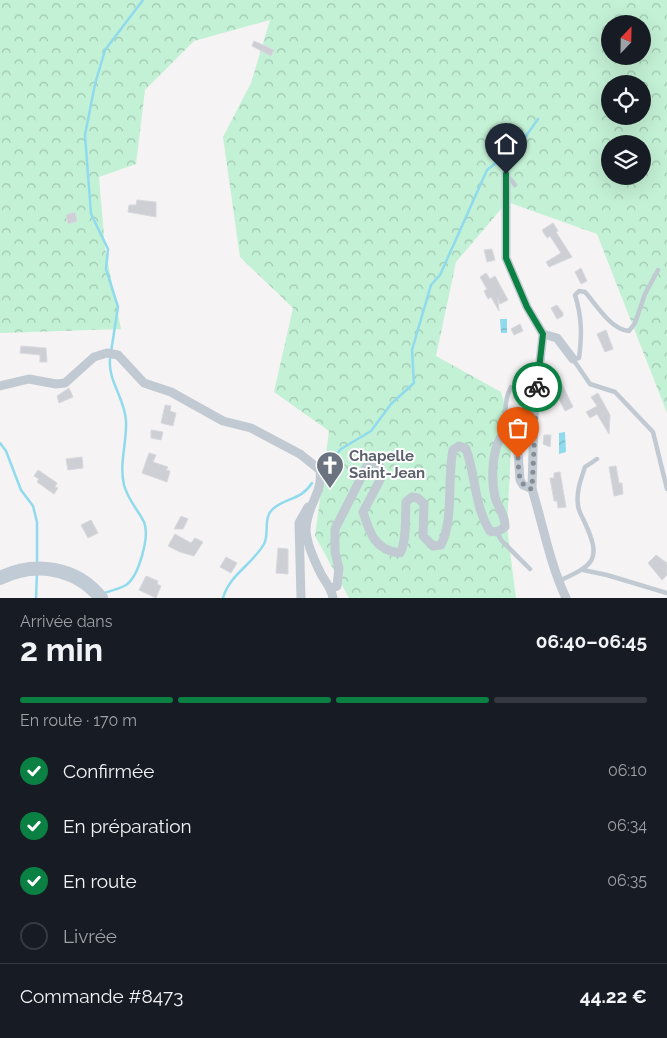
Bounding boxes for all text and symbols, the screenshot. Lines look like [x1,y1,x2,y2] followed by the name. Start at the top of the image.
[601,15,651,65] north arrow
[601,15,651,185] map controls
[601,75,651,125] button: locate
[485,123,527,174] pin
[492,130,520,158] icon: home
[601,135,651,185] button: layers
[512,362,562,412] courier
[523,373,551,401] icon: bike
[497,407,539,458] pin
[504,414,532,442] icon: bag
[349,447,425,482] place label: Chapelle Saint-Jean
[315,450,345,489] church icon: Chapelle Saint-Jean
[20,612,112,631] text: Arrivée dans
[536,630,647,652] text: 06:40–06:45
[20,631,103,668] text: 2 min
[20,711,137,730] text: En route · 170 m
[20,757,48,785] icon: check
[63,760,154,782] text: Confirmée
[608,761,647,780] text: 06:10
[20,812,48,840] icon: check
[63,815,192,837] text: En préparation
[607,816,647,835] text: 06:34
[20,867,48,895] icon: check
[63,870,137,892] text: En route
[607,871,647,890] text: 06:35
[63,925,117,947] text: Livrée
[20,985,183,1007] text: Commande #8473
[580,985,647,1007] text: 44.22 €

